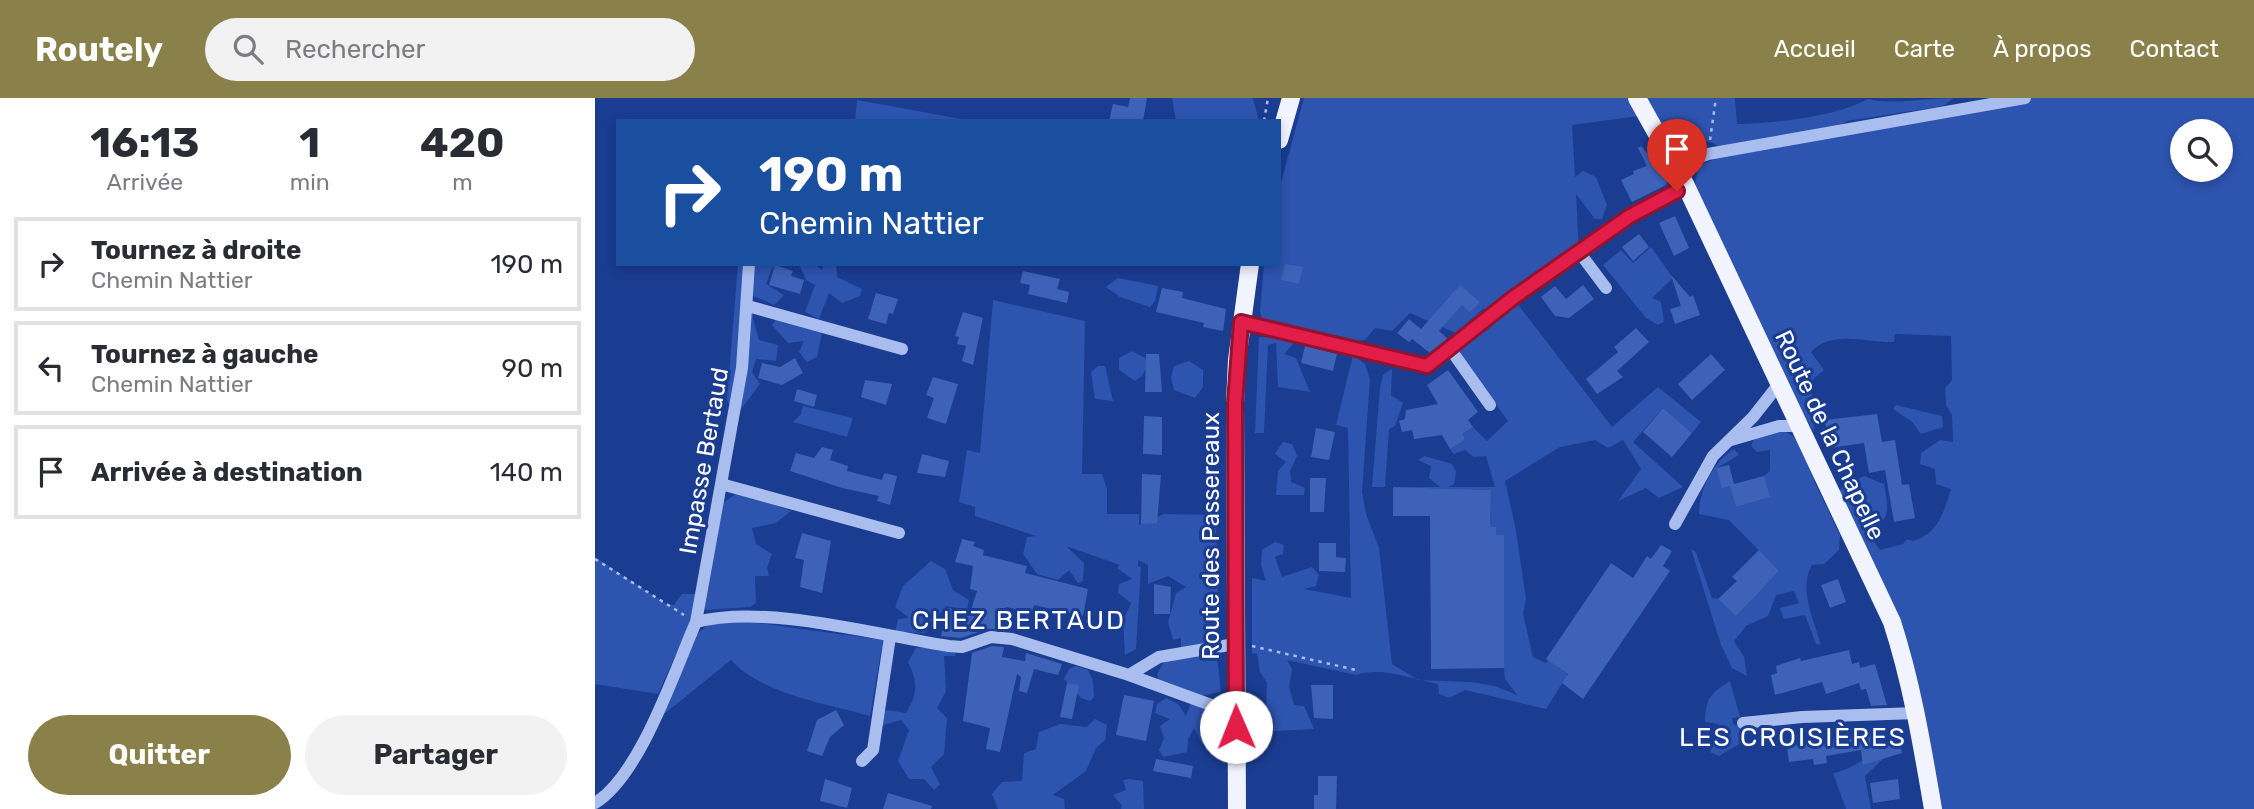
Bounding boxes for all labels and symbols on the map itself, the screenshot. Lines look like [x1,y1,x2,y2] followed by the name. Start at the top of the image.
[1647,119,1707,191] pin
[1769,326,1891,544] street label: Route de la Chapelle
[674,365,734,557] street label: Impasse Bertaud
[1197,412,1225,660] street label: Route des Passereaux
[912,605,1126,636] district label: CHEZ BERTAUD
[1199,690,1273,764] position arrow
[1679,722,1907,753] district label: LES CROISIÈRES

